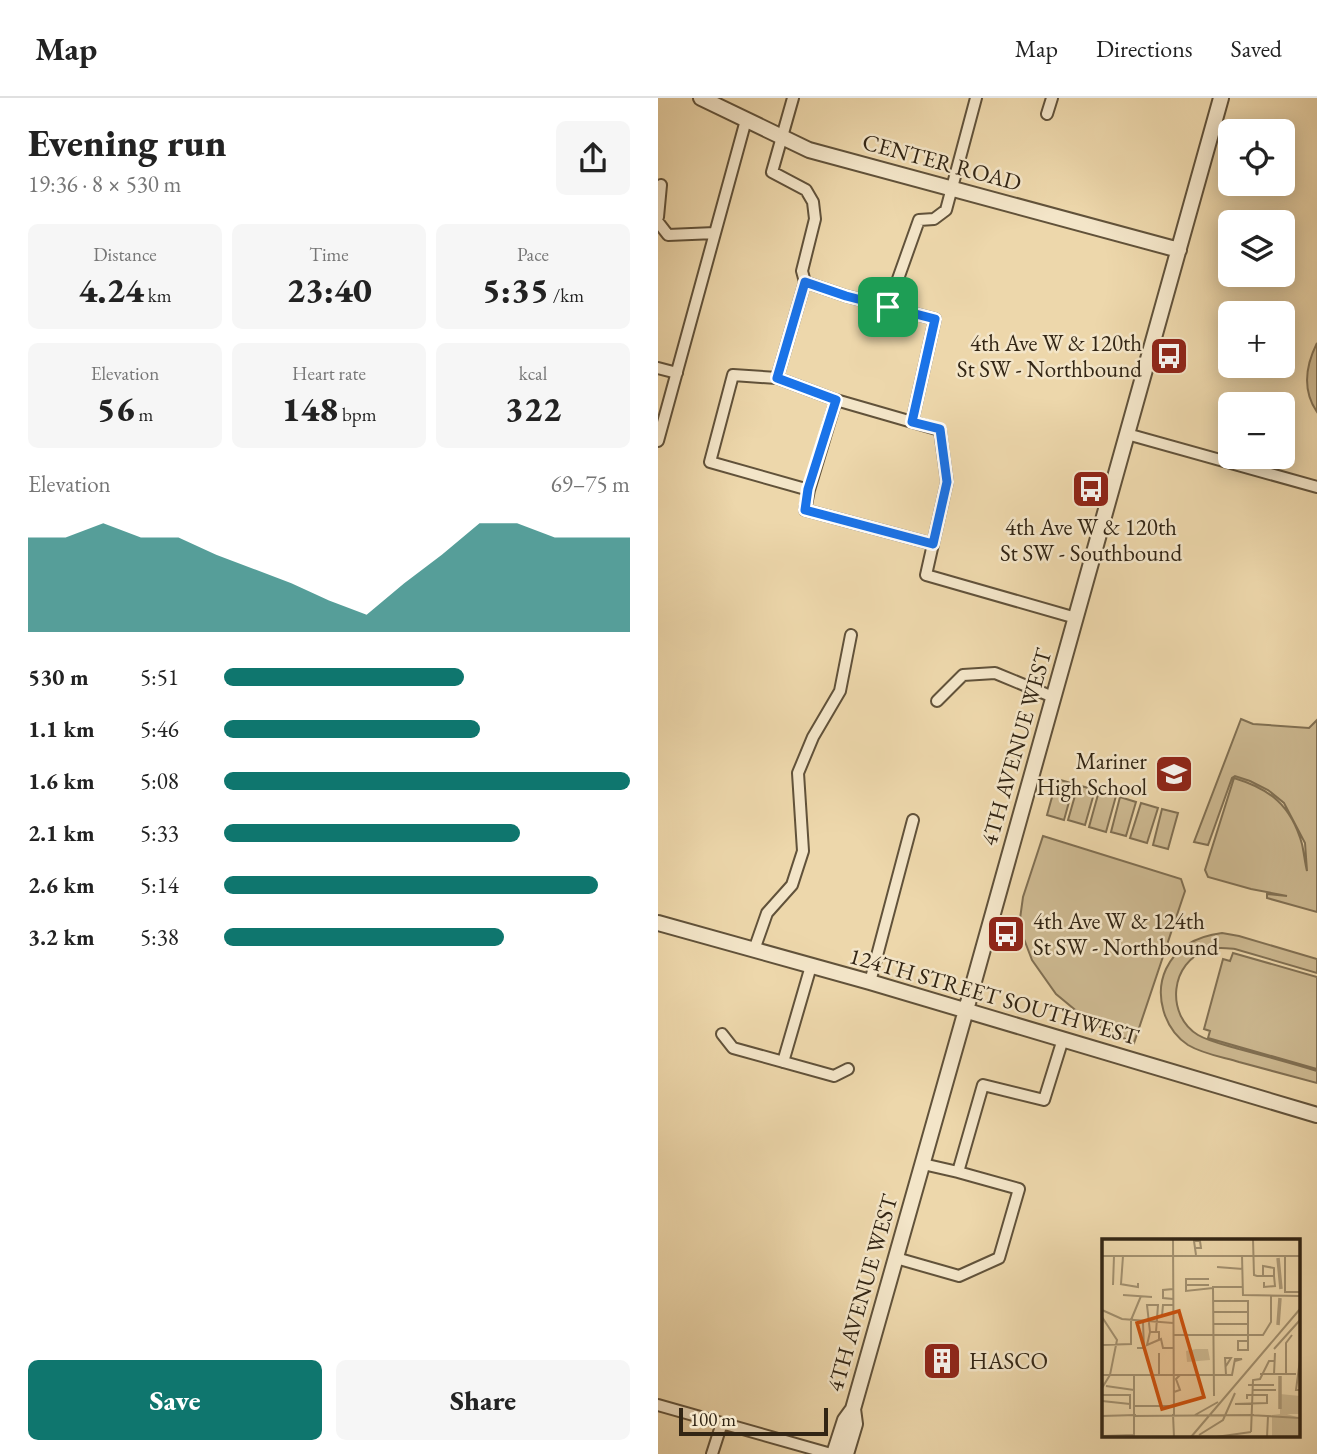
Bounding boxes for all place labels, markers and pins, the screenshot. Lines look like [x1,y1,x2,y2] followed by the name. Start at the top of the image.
[858,277,918,337] pin
[957,328,1142,384] place label: 4th Ave W & 120th St SW - Northbound
[1148,335,1190,377] bus stop icon: 4th Ave W & 120th St SW - Northbound
[1070,468,1112,510] bus stop icon: 4th Ave W & 120th St SW - Southbound
[1000,512,1182,568] place label: 4th Ave W & 120th St SW - Southbound
[1036,746,1147,802] place label: Mariner High School
[1153,753,1195,795] school or university icon: Mariner High School
[1033,906,1219,962] place label: 4th Ave W & 124th St SW - Northbound
[985,913,1027,955] bus stop icon: 4th Ave W & 124th St SW - Northbound
[921,1340,963,1382] building icon: HASCO
[969,1346,1048,1376] place label: HASCO

